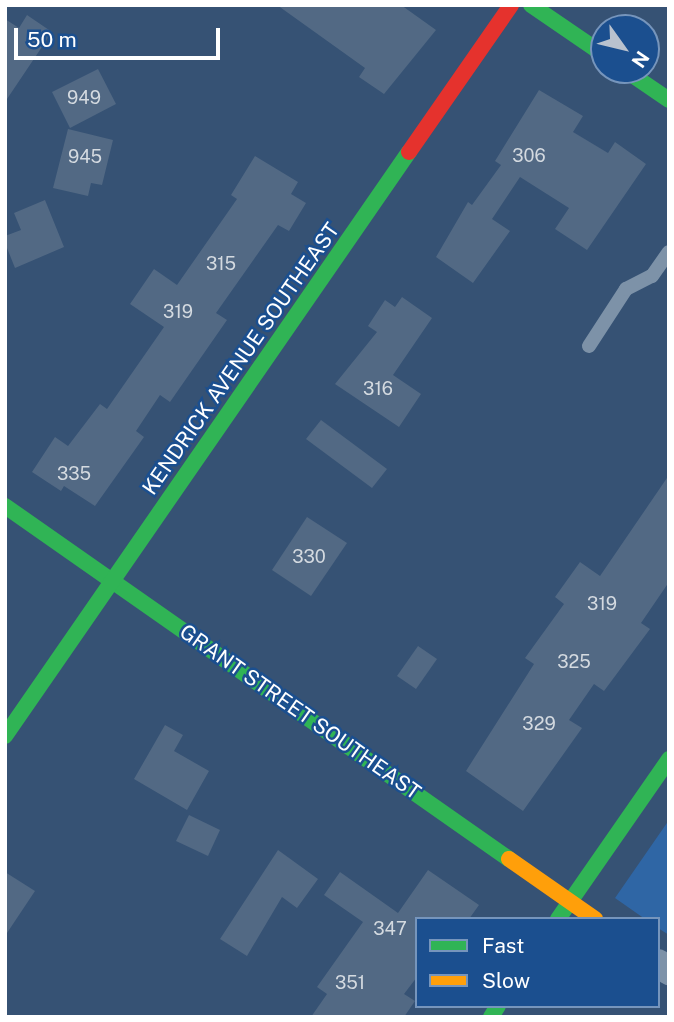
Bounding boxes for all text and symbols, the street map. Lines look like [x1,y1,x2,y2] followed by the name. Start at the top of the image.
[18,14,224,58] scale bar
[590,14,660,84] north arrow
[27,27,77,52] text: 50 m
[627,47,654,72] text: N
[67,87,101,109] house number: 949
[512,145,546,167] house number: 306
[68,146,102,168] house number: 945
[137,218,345,500] street label: KENDRICK AVENUE SOUTHEAST
[206,253,236,275] house number: 315
[163,301,193,323] house number: 319
[363,378,393,400] house number: 316
[57,463,91,485] house number: 335
[292,546,326,568] house number: 330
[587,593,617,615] house number: 319
[175,619,425,805] street label: GRANT STREET SOUTHEAST
[557,651,591,673] house number: 325
[522,713,556,735] house number: 329
[415,917,660,1008] legend
[373,918,407,940] house number: 347
[482,933,524,958] text: Fast
[482,968,530,993] text: Slow
[335,972,365,994] house number: 351

